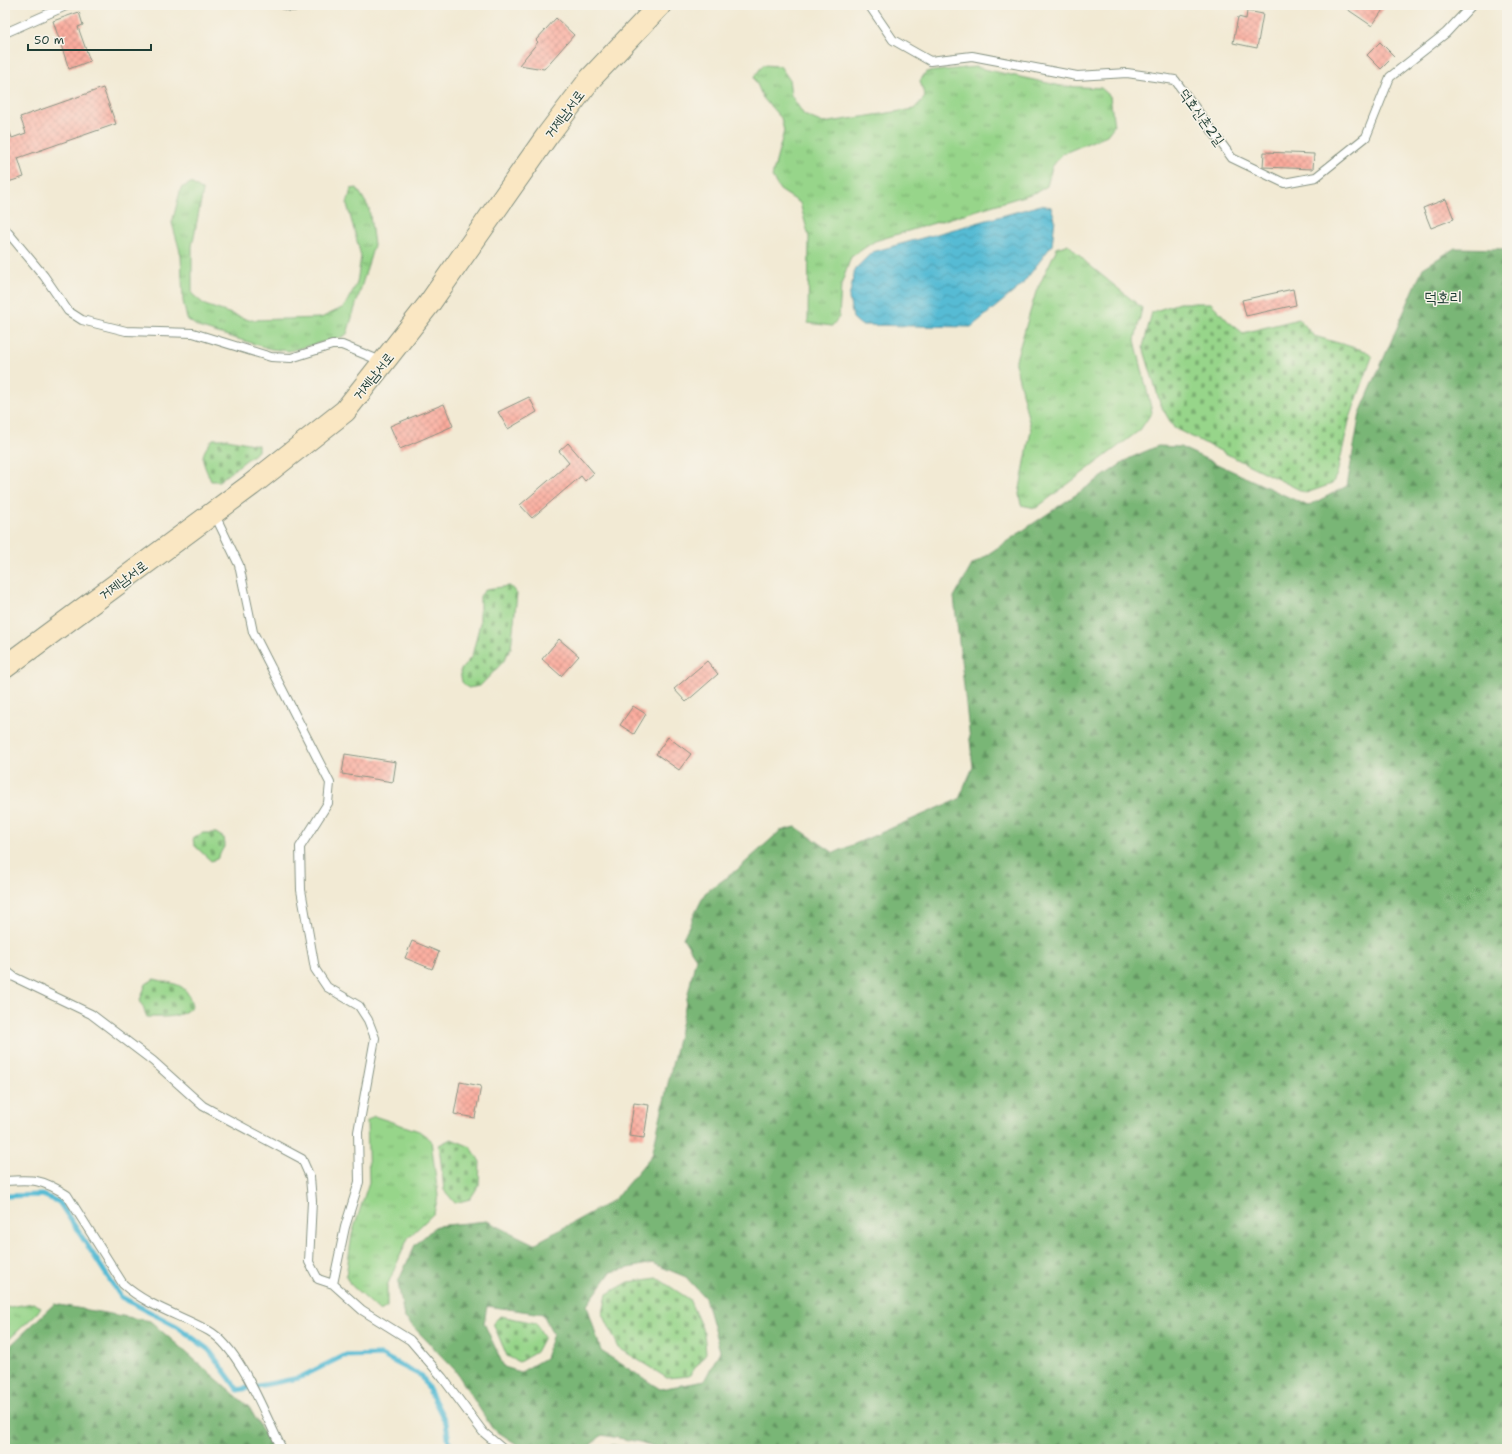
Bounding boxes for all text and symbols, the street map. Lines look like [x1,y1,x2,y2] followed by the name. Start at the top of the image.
[28,26,151,52] scale bar
[34,32,64,48] text: 50 m
[1175,85,1229,150] street label: 덕호신촌2길
[540,86,588,142] street label: 거제남서로
[1424,287,1462,308] district label: 덕호리
[348,348,398,404] street label: 거제남서로
[95,556,151,604] street label: 거제남서로

